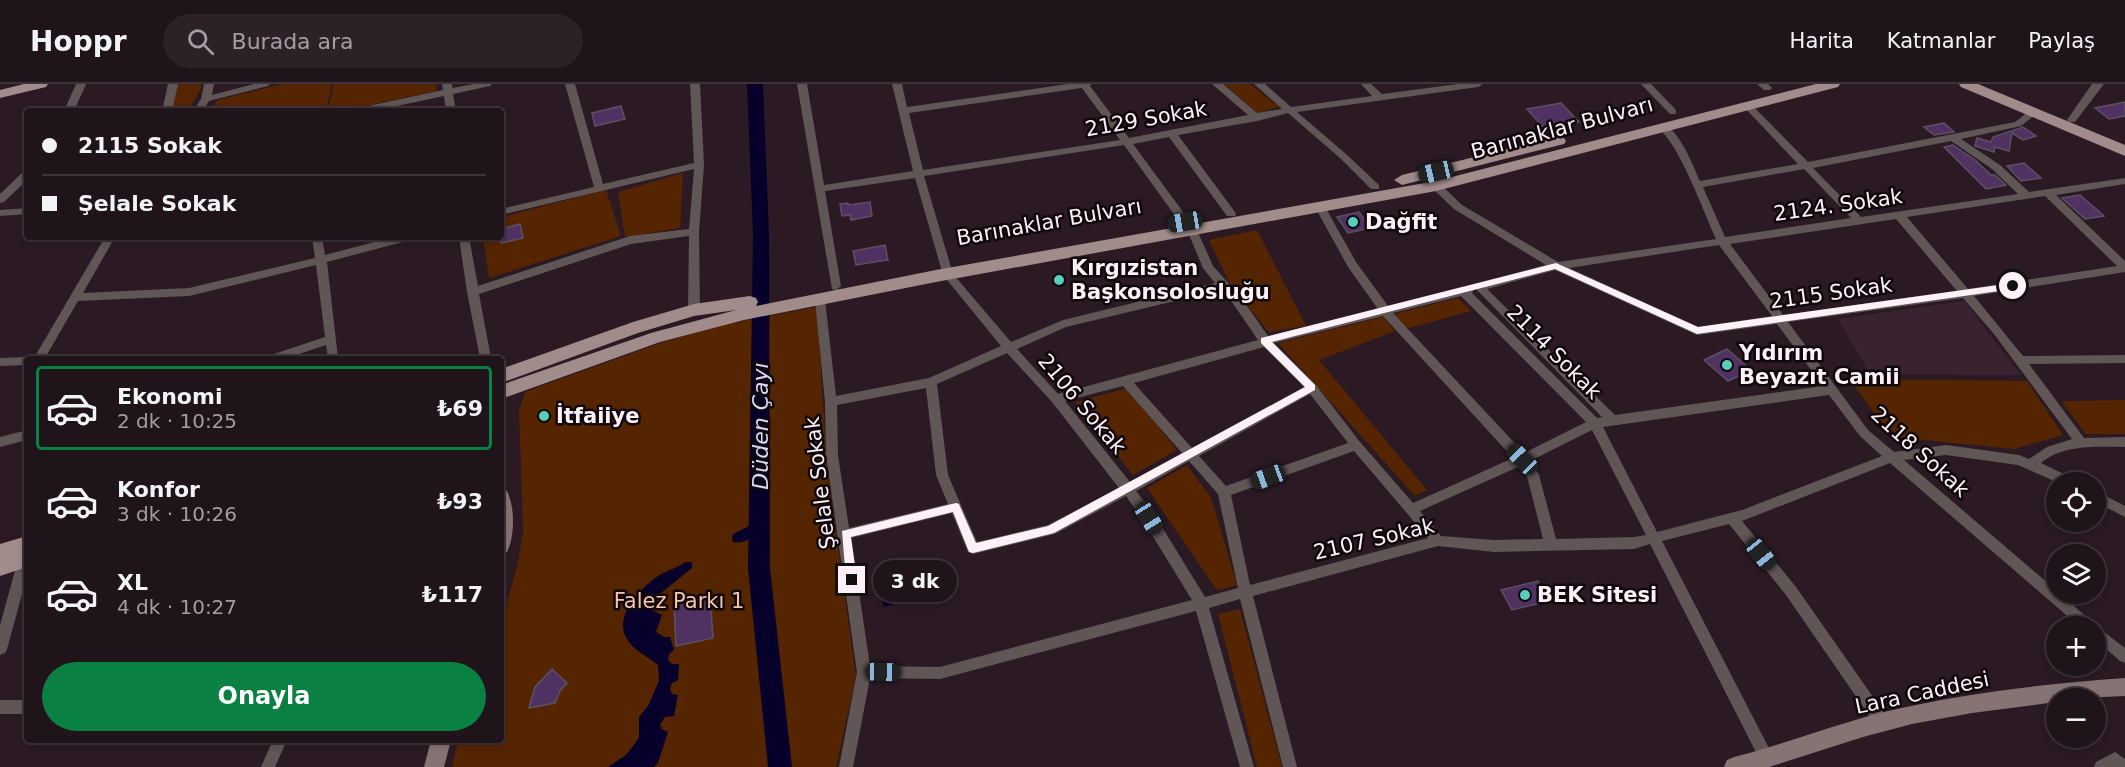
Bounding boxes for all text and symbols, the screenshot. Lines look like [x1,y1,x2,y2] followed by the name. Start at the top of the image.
[163,14,583,68] search box
[30,25,127,58] text: Hoppr
[184,25,217,58] icon: search
[232,29,354,54] text: Burada ara
[1790,29,1854,53] text: Harita
[1887,29,1995,53] text: Katmanlar
[2028,29,2095,53] text: Paylaş
[1468,92,1656,164] street label: Barınaklar Bulvarı
[1083,96,1210,142] street label: 2129 Sokak
[78,133,222,158] text: 2115 Sokak
[1416,159,1456,185] car
[1772,184,1905,226] street label: 2124. Sokak
[78,191,236,216] text: Şelale Sokak
[955,194,1143,250] street label: Barınaklar Bulvarı
[1166,210,1204,234] car
[1365,210,1437,234] place label: Dağfit
[1346,215,1360,229] marker: Dağfit
[1071,256,1270,304] place label: Kırgızistan Başkonsolosluğu
[1768,272,1894,313] street label: 2115 Sokak
[1999,272,2026,299] route start
[1052,273,1066,287] marker: Kırgızistan Başkonsolosluğu
[1502,300,1607,405] street label: 2114 Sokak
[1738,341,1900,389] place label: Yıdırım Beyazıt Camii
[1033,349,1131,460] street label: 2106 Sokak
[1720,358,1734,372] marker: Yıdırım Beyazıt Camii
[748,362,773,490] water label: Düden Çayı
[45,381,99,435] icon: car
[117,384,222,409] text: Ekonomi
[437,396,483,421] text: ₺69
[1866,402,1974,503] street label: 2118 Sokak
[556,403,640,428] place label: İtfaiiye
[117,409,237,433] text: 2 dk · 10:25
[537,409,551,423] marker: İtfaiiye
[800,415,840,551] street label: Şelale Sokak
[1503,440,1541,478] car
[1248,462,1288,492] car
[2046,472,2106,748] map controls
[2046,472,2106,532] button: locate
[45,474,99,528] icon: car
[117,477,200,502] text: Konfor
[437,489,483,514] text: ₺93
[1132,498,1166,538] car
[117,502,237,526] text: 3 dk · 10:26
[1311,513,1437,565] street label: 2107 Sokak
[1743,534,1779,574] car
[2046,544,2106,604] button: layers
[873,559,957,601] callout: 3 dk
[838,566,865,593] route end
[45,567,99,621] icon: car
[891,569,939,593] text: 3 dk
[117,570,148,595] text: XL
[422,582,483,607] text: ₺117
[1537,583,1657,607] place label: BEK Sitesi
[1518,588,1532,602] marker: BEK Sitesi
[614,589,744,613] park label: Falez Parkı 1
[117,595,237,619] text: 4 dk · 10:27
[2046,616,2106,676] button: +
[42,662,486,731] button: Onayla
[865,663,901,681] car
[1853,667,1991,719] street label: Lara Caddesi
[2046,688,2106,748] button: −

